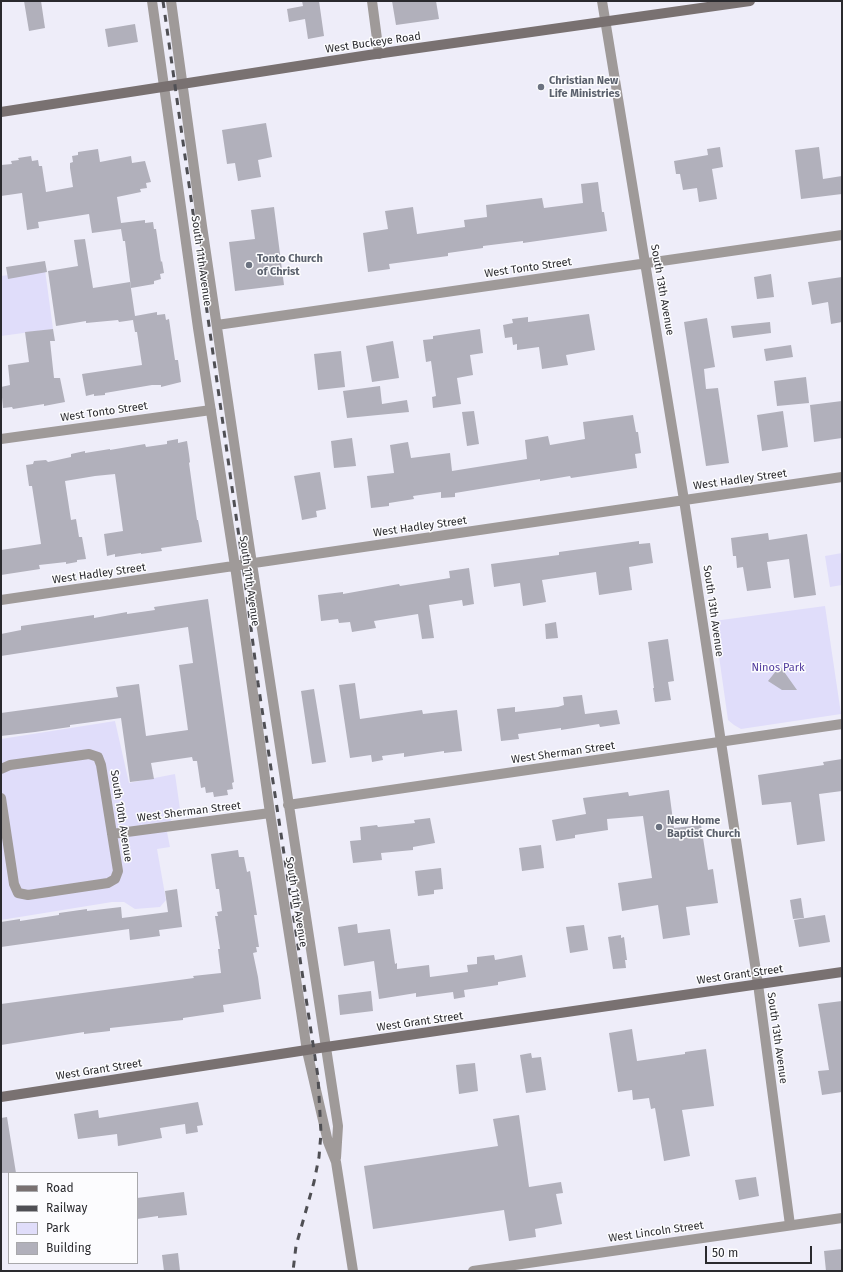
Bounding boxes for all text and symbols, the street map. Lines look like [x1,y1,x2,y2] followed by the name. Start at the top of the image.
[324,30,422,56] street label: West Buckeye Road
[549,74,620,100] place label: Christian New Life Ministries
[536,82,546,92] marker: Christian New Life Ministries
[188,215,214,307] street label: South 11th Avenue
[647,243,677,337] street label: South 13th Avenue
[257,252,323,278] place label: Tonto Church of Christ
[484,255,572,281] street label: West Tonto Street
[244,260,254,270] marker: Tonto Church of Christ
[60,399,148,425] street label: West Tonto Street
[692,467,788,493] street label: West Hadley Street
[372,514,468,540] street label: West Hadley Street
[236,535,262,627] street label: South 11th Avenue
[51,561,147,587] street label: West Hadley Street
[700,564,726,658] street label: South 13th Avenue
[751,661,805,675] park label: Ninos Park
[510,739,616,767] street label: West Sherman Street
[107,769,135,863] street label: South 10th Avenue
[136,799,242,825] street label: West Sherman Street
[667,814,740,840] place label: New Home Baptist Church
[654,822,664,832] marker: New Home Baptist Church
[282,856,310,948] street label: South 11th Avenue
[696,962,784,988] street label: West Grant Street
[764,991,790,1085] street label: South 13th Avenue
[376,1009,464,1035] street label: West Grant Street
[55,1057,143,1083] street label: West Grant Street
[8,1172,138,1264] legend
[46,1181,74,1195] text: Road
[46,1201,87,1215] text: Railway
[608,1219,704,1245] street label: West Lincoln Street
[46,1221,70,1235] text: Park
[707,1238,814,1264] scale bar
[46,1241,91,1255] text: Building
[712,1246,738,1260] text: 50 m

